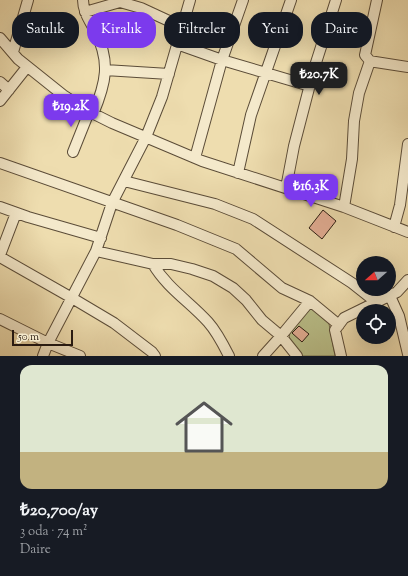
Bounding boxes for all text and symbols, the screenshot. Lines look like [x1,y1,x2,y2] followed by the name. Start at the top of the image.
[12,12,79,48] chip: Satılık
[87,12,156,48] chip: Kiralık
[164,12,240,48] chip: Filtreler
[248,12,303,48] chip: Yeni
[311,12,372,48] chip: Daire
[286,62,352,96] pin: ₺20.7K
[299,66,339,84] text: ₺20.7K
[38,94,104,128] pin: ₺19.2K
[53,98,89,116] text: ₺19.2K
[278,174,344,208] pin: ₺16.3K
[293,178,329,196] text: ₺16.3K
[356,256,396,296] north arrow
[356,256,396,344] map controls
[356,304,396,344] button: locate
[12,328,73,347] scale bar
[18,329,39,345] text: 50 m
[168,391,240,463] icon: home
[20,499,98,523] text: ₺20,700/ay
[20,523,87,541] text: 3 oda · 74 m²
[20,541,51,559] text: Daire

